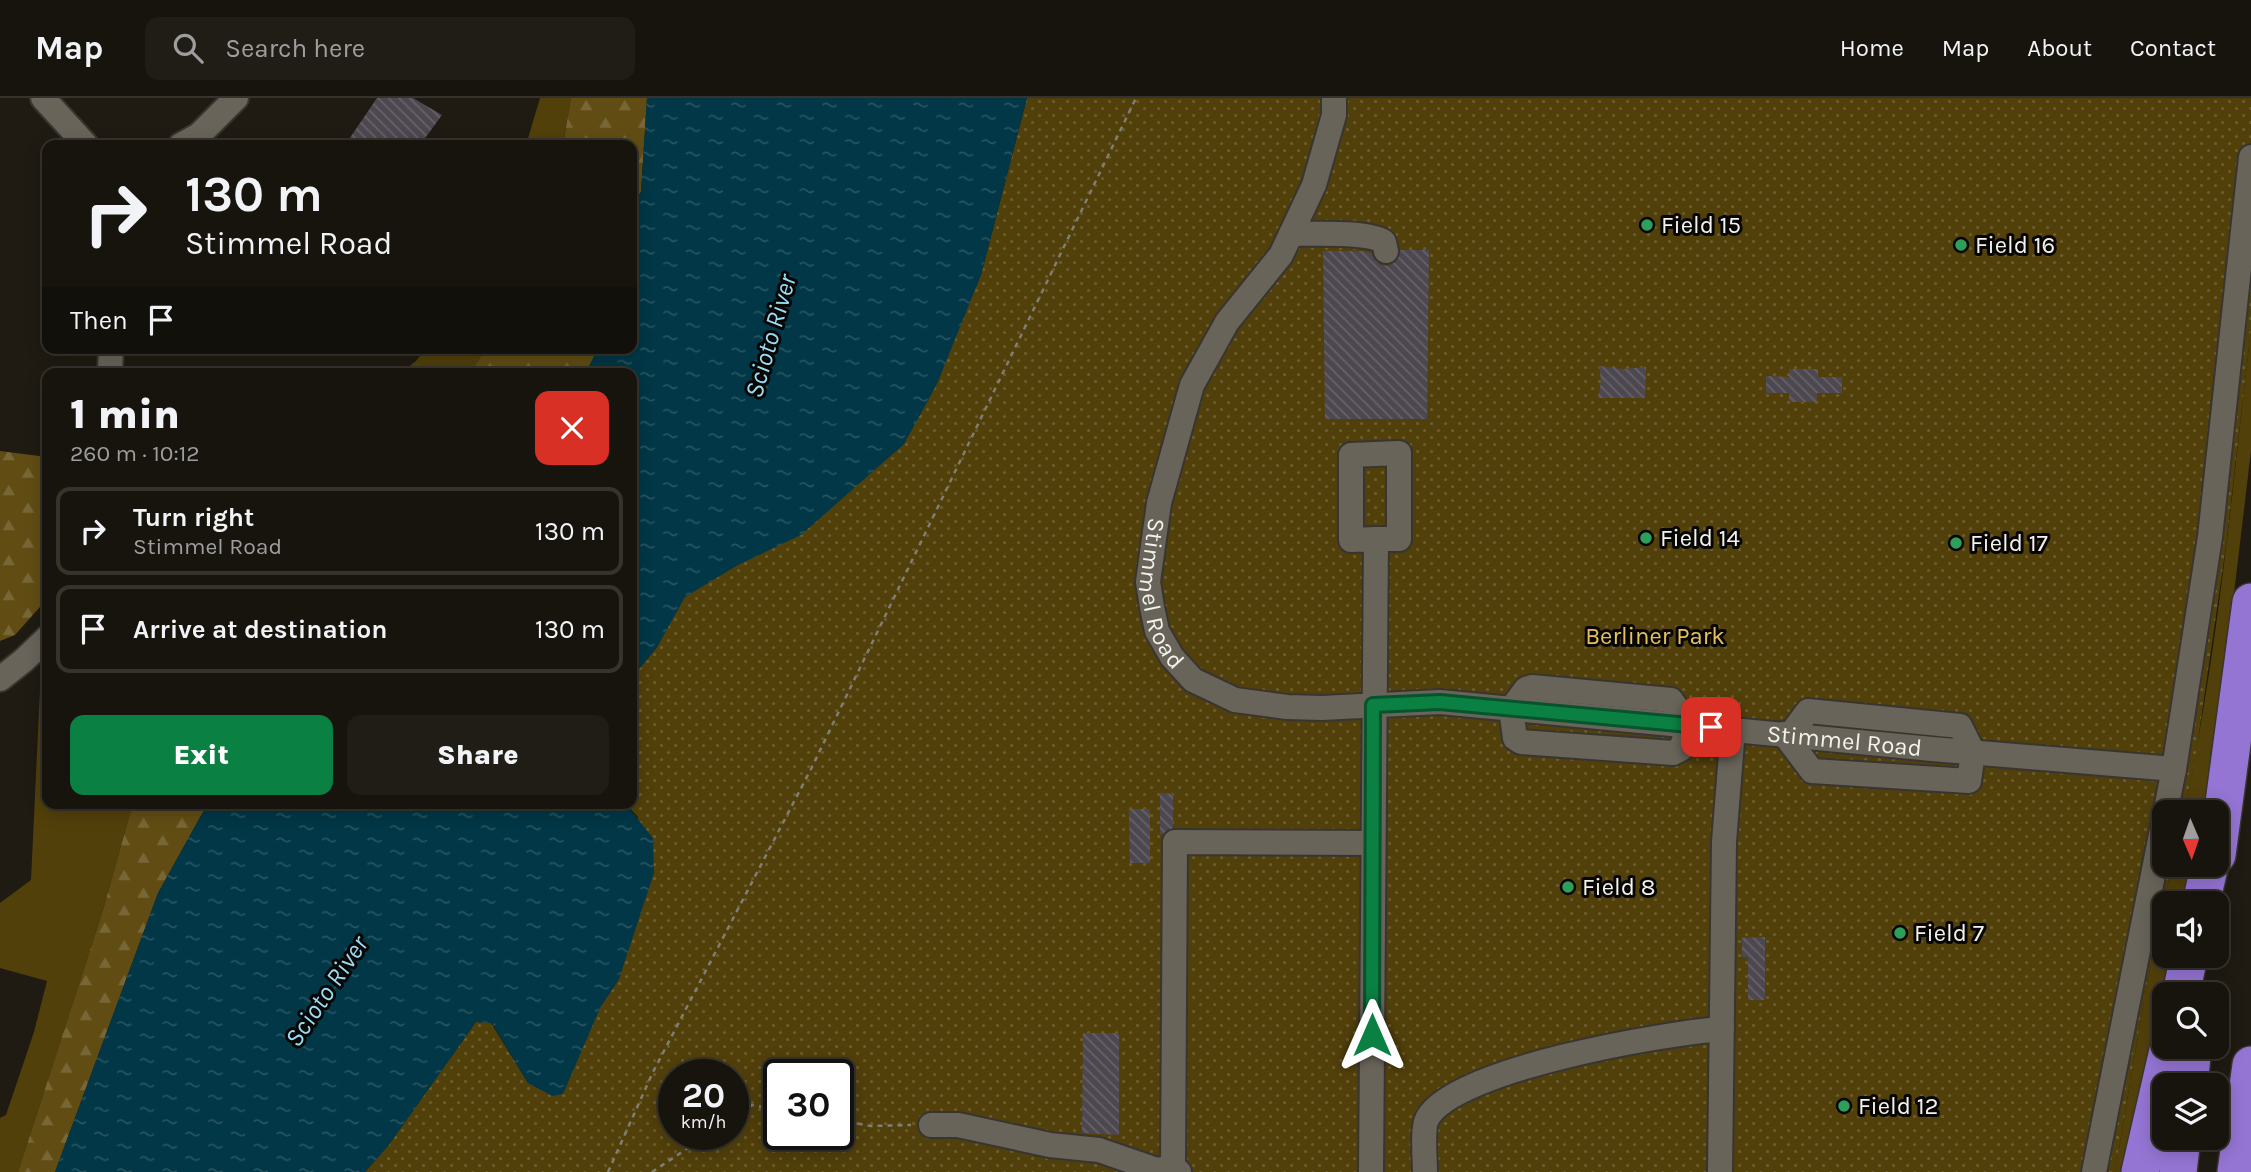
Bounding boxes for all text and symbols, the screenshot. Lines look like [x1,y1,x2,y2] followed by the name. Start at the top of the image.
[145,17,635,80] search box
[35,29,103,67] text: Map
[169,29,207,67] icon: search
[225,33,365,64] text: Search here
[1840,34,1904,62] text: Home
[1942,34,1989,62] text: Map
[2027,34,2092,62] text: About
[2130,34,2216,62] text: Contact
[185,166,323,223] text: 130 m
[70,168,161,259] icon: right
[1661,211,1741,239] place label: Field 15
[1639,217,1655,233] marker: Field 15
[185,225,392,262] text: Stimmel Road
[1975,231,2055,259] place label: Field 16
[1953,237,1969,253] marker: Field 16
[738,270,803,402] water label: Scioto River
[142,301,180,339] icon: arrive
[70,305,128,336] text: Then
[70,389,180,439] text: 1 min
[535,391,609,465] button: close
[70,440,200,467] text: 260 m · 10:12
[133,502,254,533] text: Turn right
[74,512,112,550] icon: right
[535,516,605,547] text: 130 m
[1133,516,1190,675] street label: Stimmel Road
[1660,524,1740,552] place label: Field 14
[1970,529,2048,557] place label: Field 17
[1638,530,1654,546] marker: Field 14
[133,533,282,560] text: Stimmel Road
[1948,535,1964,551] marker: Field 17
[74,610,112,648] icon: arrive
[133,614,387,645] text: Arrive at destination
[535,614,605,645] text: 130 m
[1585,622,1725,650] park label: Berliner Park
[1681,697,1741,757] pin
[1692,708,1730,746] icon: arrive
[70,715,333,795] button: Exit
[347,715,609,795] button: Share
[1766,719,1923,762] street label: Stimmel Road
[2152,800,2230,877] north arrow
[2152,800,2229,1150] map controls
[1582,873,1655,901] place label: Field 8
[1560,879,1576,895] marker: Field 8
[2152,891,2229,968] button: sound
[1914,919,1984,947] place label: Field 7
[1892,925,1908,941] marker: Field 7
[278,929,375,1053] water label: Scioto River
[2152,982,2229,1059] button: search
[1335,998,1409,1072] position arrow
[763,1059,854,1150] speed limit sign: 30
[2152,1073,2229,1150] button: layers
[682,1075,725,1116] text: 20
[1858,1092,1939,1120] place label: Field 12
[1836,1098,1852,1114] marker: Field 12
[681,1111,726,1133] text: km/h

